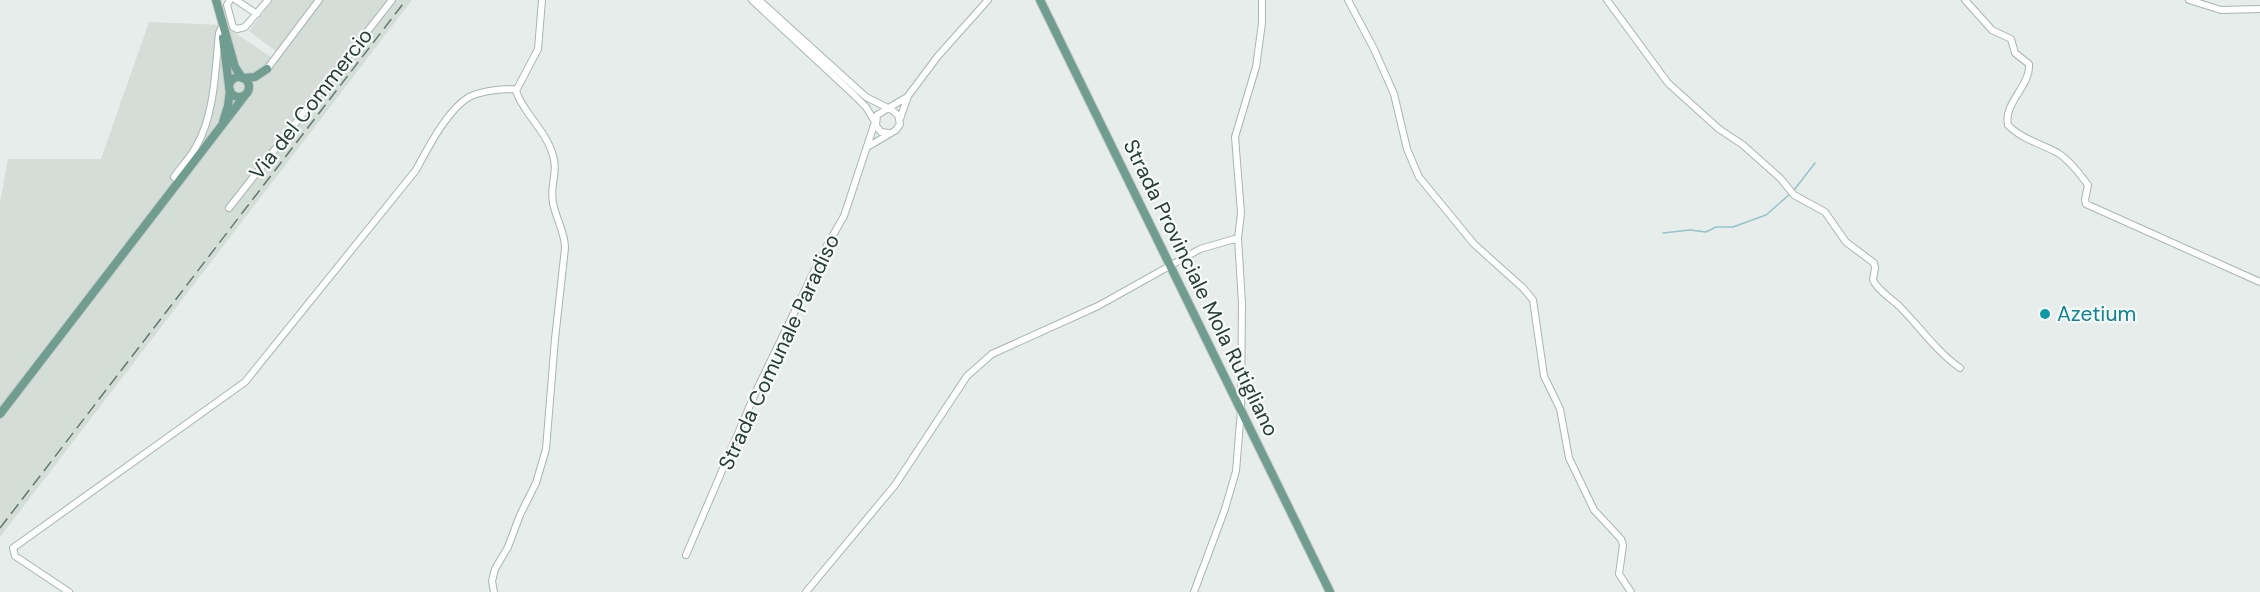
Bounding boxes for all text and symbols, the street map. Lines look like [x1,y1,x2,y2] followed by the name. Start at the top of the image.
[243,22,379,186] street label: Via del Commercio
[1117,135,1285,441] street label: Strada Provinciale Mola Rutigliano
[712,230,846,474] street label: Strada Comunale Paradiso
[2057,300,2136,328] place label: Azetium
[2038,307,2052,321] marker: Azetium

